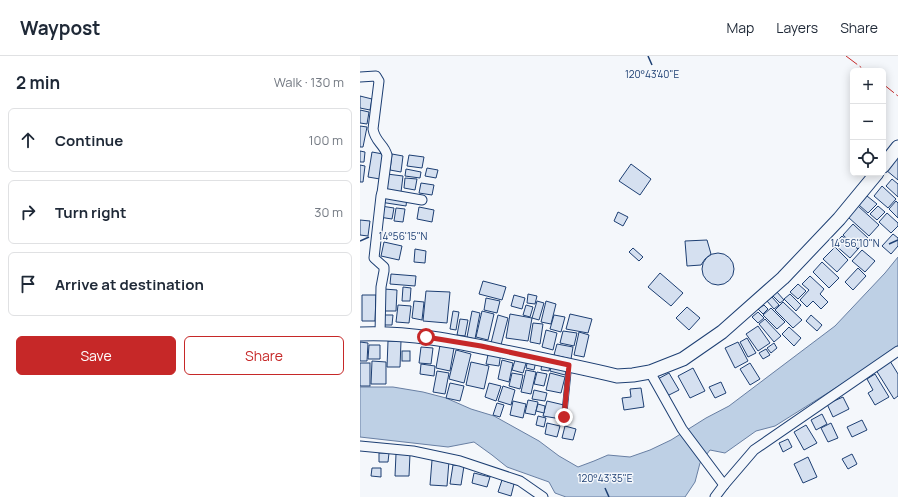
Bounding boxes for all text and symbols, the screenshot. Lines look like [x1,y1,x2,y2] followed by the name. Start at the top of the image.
[20,15,100,41] text: Waypost
[726,18,754,37] text: Map
[776,18,818,37] text: Layers
[840,18,878,37] text: Share
[625,67,679,81] text: 120°43'40"E
[850,68,886,176] map controls
[850,68,886,104] button: +
[16,71,60,94] text: 2 min
[274,73,344,91] text: Walk · 130 m
[850,104,886,140] button: −
[17,129,39,151] icon: ahead
[55,130,123,151] text: Continue
[308,131,343,149] text: 100 m
[850,140,886,176] button: locate
[17,201,39,223] icon: right
[55,202,126,223] text: Turn right
[314,203,343,221] text: 30 m
[379,229,428,243] text: 14°56'15"N
[830,236,880,250] text: 14°56'10"N
[17,273,39,295] icon: arrive
[55,274,204,295] text: Arrive at destination
[417,328,435,346] route start
[16,336,176,375] button: Save
[184,336,344,375] button: Share
[555,408,573,426] route end
[578,471,633,485] text: 120°43'35"E

